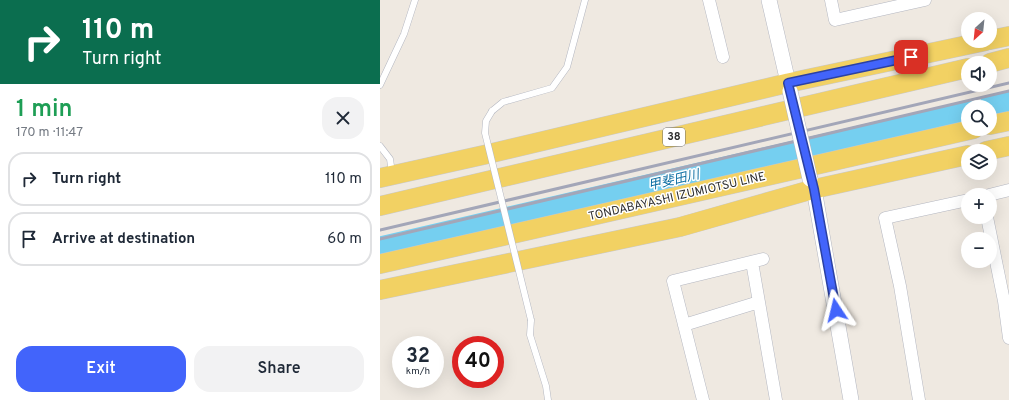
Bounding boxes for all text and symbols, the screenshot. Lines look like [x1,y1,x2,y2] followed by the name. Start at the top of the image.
[961,12,997,48] north arrow
[961,12,997,268] map controls
[82,13,154,49] text: 110 m
[16,16,68,68] icon: right
[894,40,928,74] pin
[900,46,922,68] icon: arrive
[82,48,162,71] text: Turn right
[961,56,997,92] button: sound
[16,95,73,125] text: 1 min
[322,97,364,139] button: close
[961,100,997,136] button: search
[16,125,83,141] text: 170 m · 11:47
[663,128,685,146] road number: 38
[961,144,997,180] button: layers
[647,167,703,195] water label: 甲斐田川
[18,168,40,190] icon: right
[587,169,767,225] street label: TONDABAYASHI IZUMIOTSU LINE
[52,170,121,189] text: Turn right
[325,170,362,189] text: 110 m
[961,188,997,224] button: +
[18,228,40,250] icon: arrive
[52,230,195,249] text: Arrive at destination
[327,230,362,249] text: 60 m
[961,232,997,268] button: −
[815,289,857,331] position arrow
[452,336,504,388] speed limit sign: 40
[406,344,430,370] text: 32
[16,346,186,392] button: Exit
[194,346,364,392] button: Share
[406,365,430,378] text: km/h

